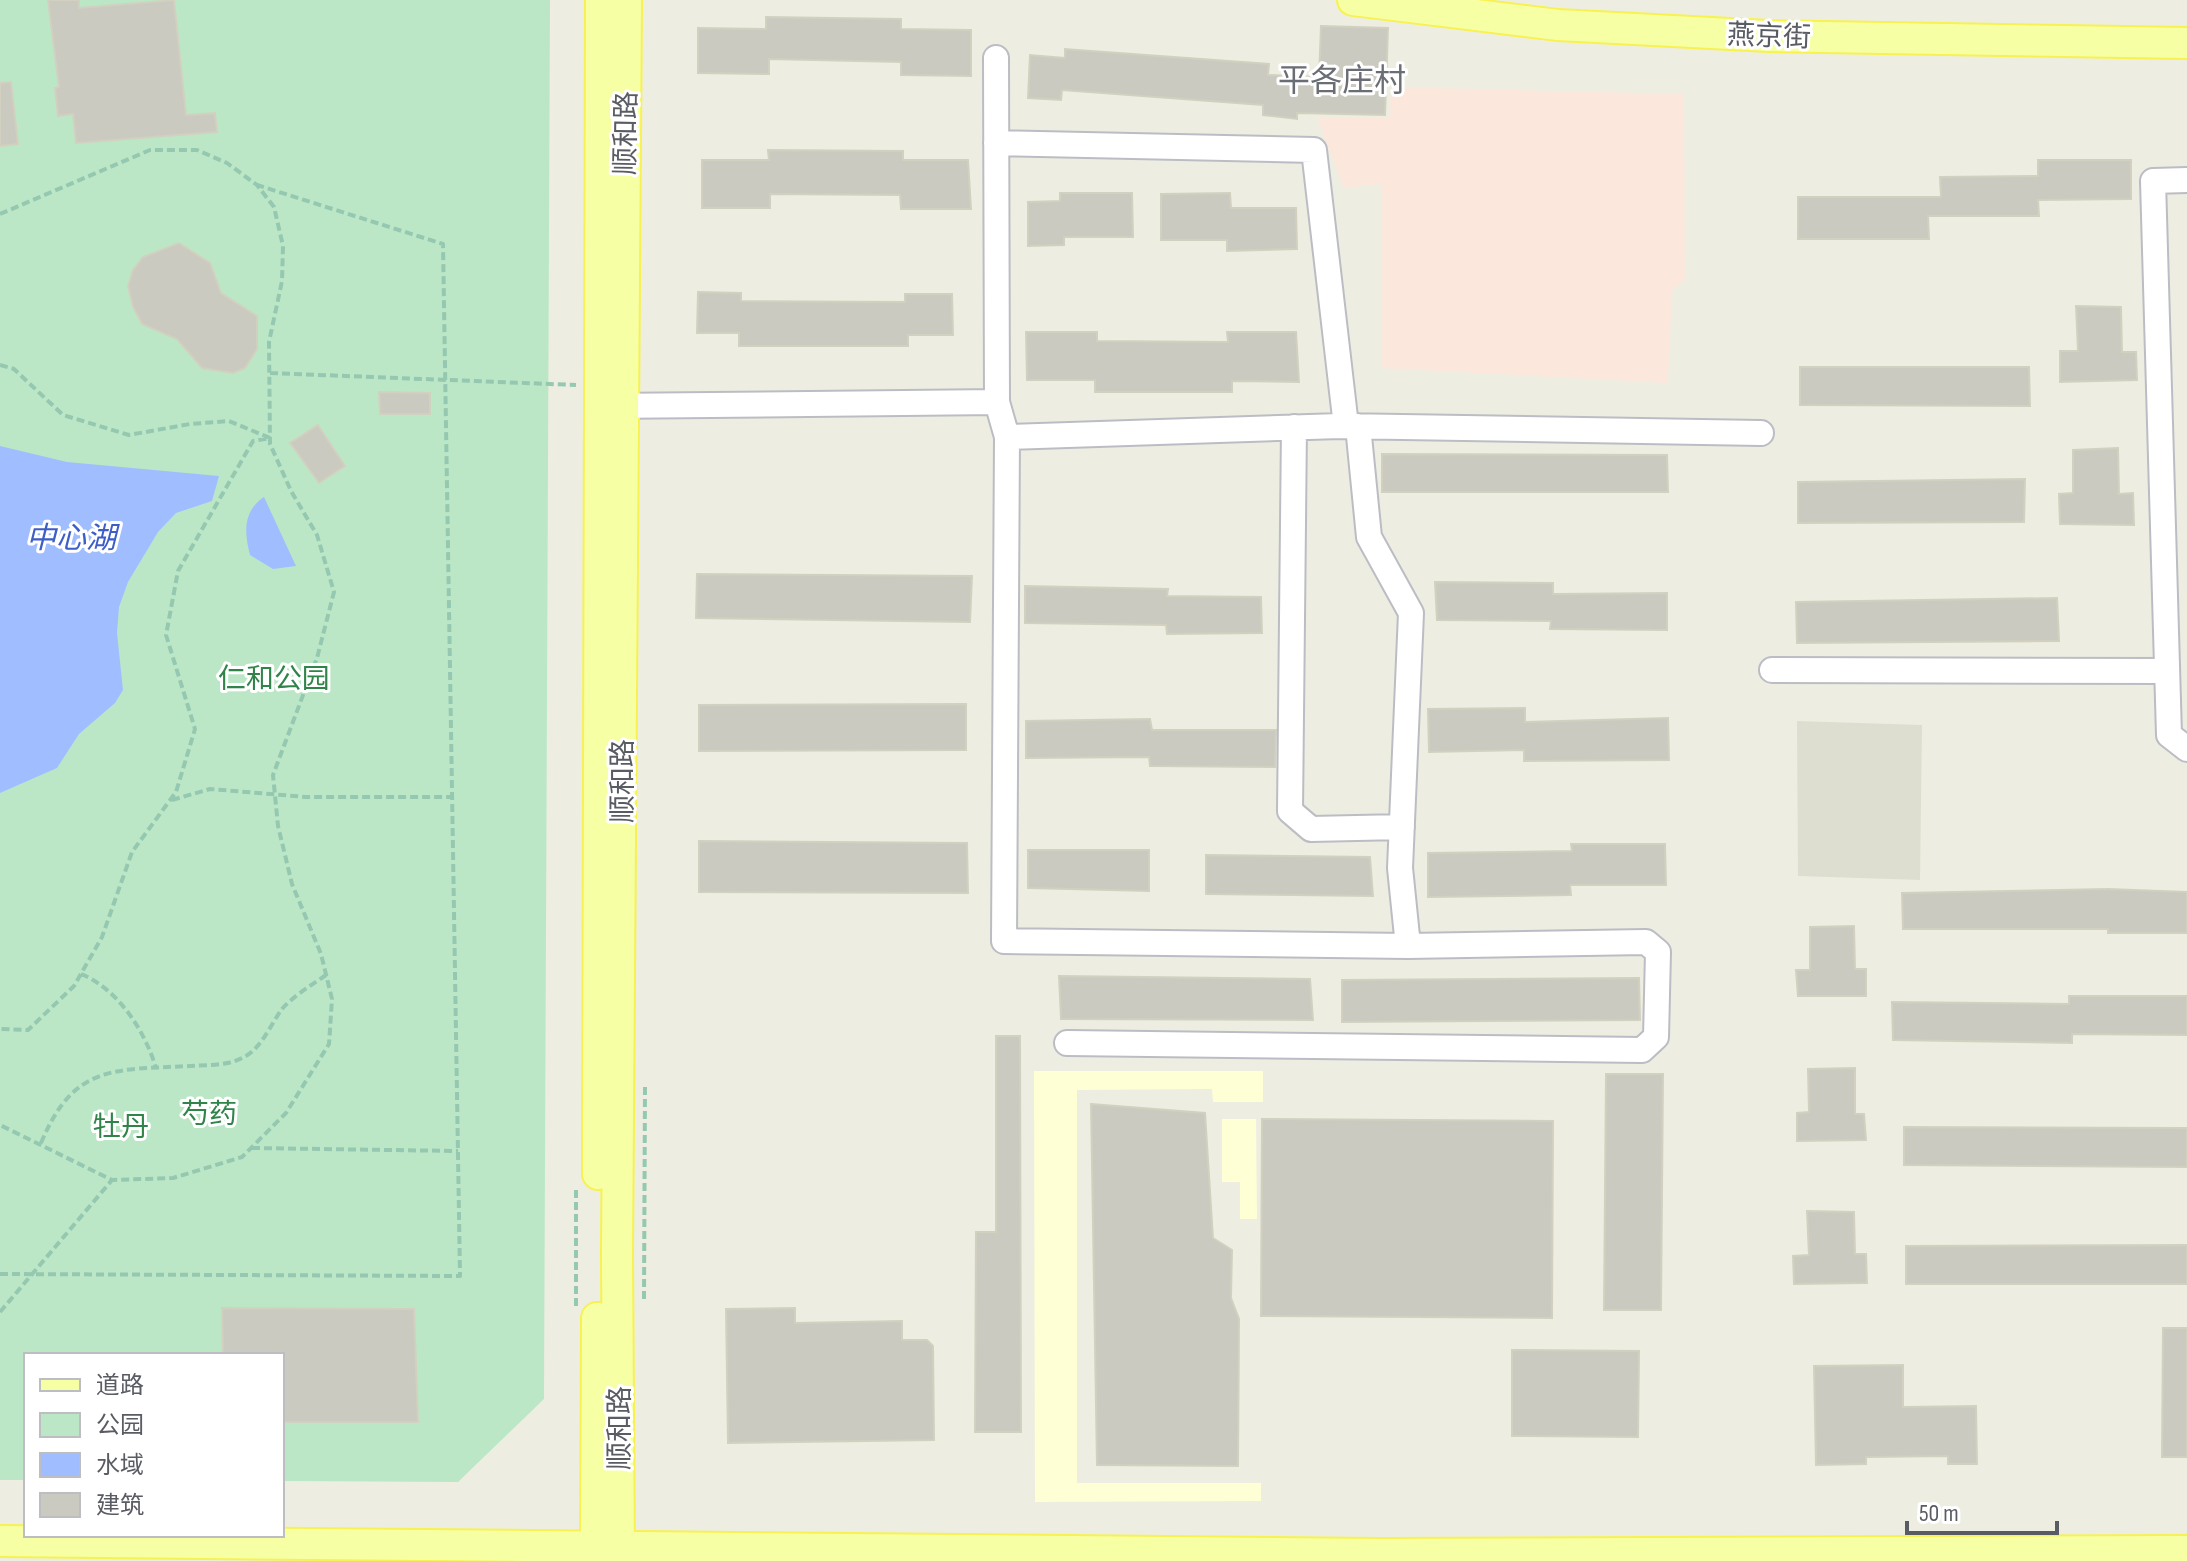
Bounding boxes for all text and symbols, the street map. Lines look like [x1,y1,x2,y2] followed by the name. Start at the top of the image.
[1726,19,1812,54] street label: 燕京街
[1278,62,1406,101] district label: 平各庄村
[609,91,644,175] street label: 顺和路
[26,521,120,557] water label: 中心湖
[218,663,330,696] park label: 仁和公园
[607,739,640,823] street label: 顺和路
[181,1098,237,1131] park label: 芍药
[93,1111,149,1144] park label: 牡丹
[24,1353,284,1537] legend
[96,1371,144,1400] text: 道路
[604,1386,637,1470] street label: 顺和路
[96,1411,144,1440] text: 公园
[96,1451,144,1480] text: 水域
[1907,1485,2057,1535] scale bar
[96,1491,144,1520] text: 建筑
[1919,1499,1959,1528] text: 50 m

